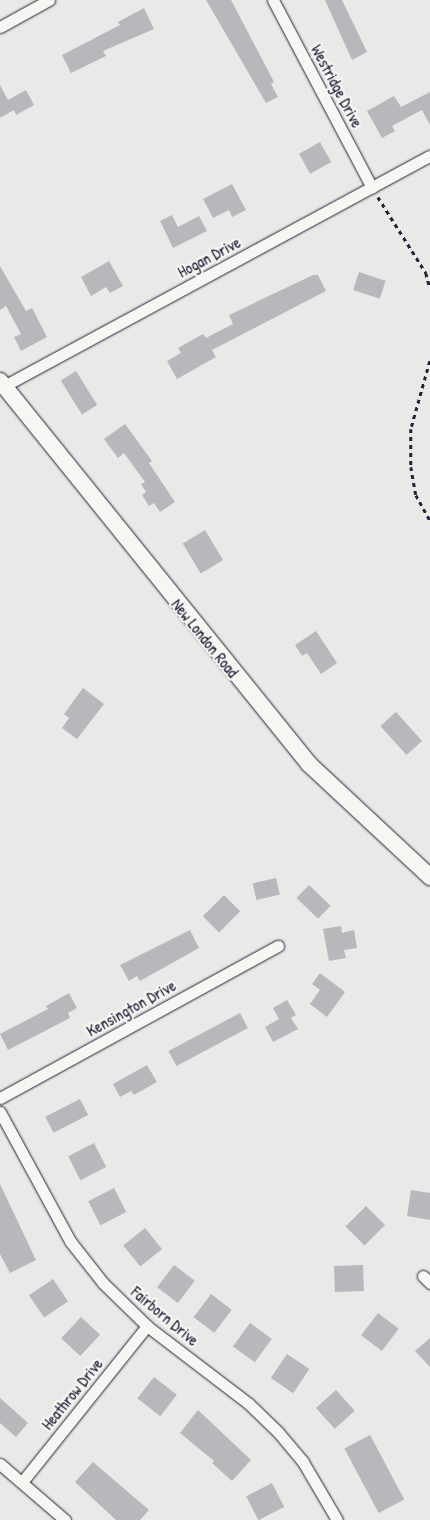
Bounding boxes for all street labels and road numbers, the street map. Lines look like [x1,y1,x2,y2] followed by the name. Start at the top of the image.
[307,41,367,131] street label: Westridge Drive
[174,232,244,282] street label: Hogan Drive
[168,595,242,681] street label: New London Road
[83,976,179,1040] street label: Kensington Drive
[127,1282,203,1350] street label: Fairborn Drive
[37,1354,107,1434] street label: Heathrow Drive

